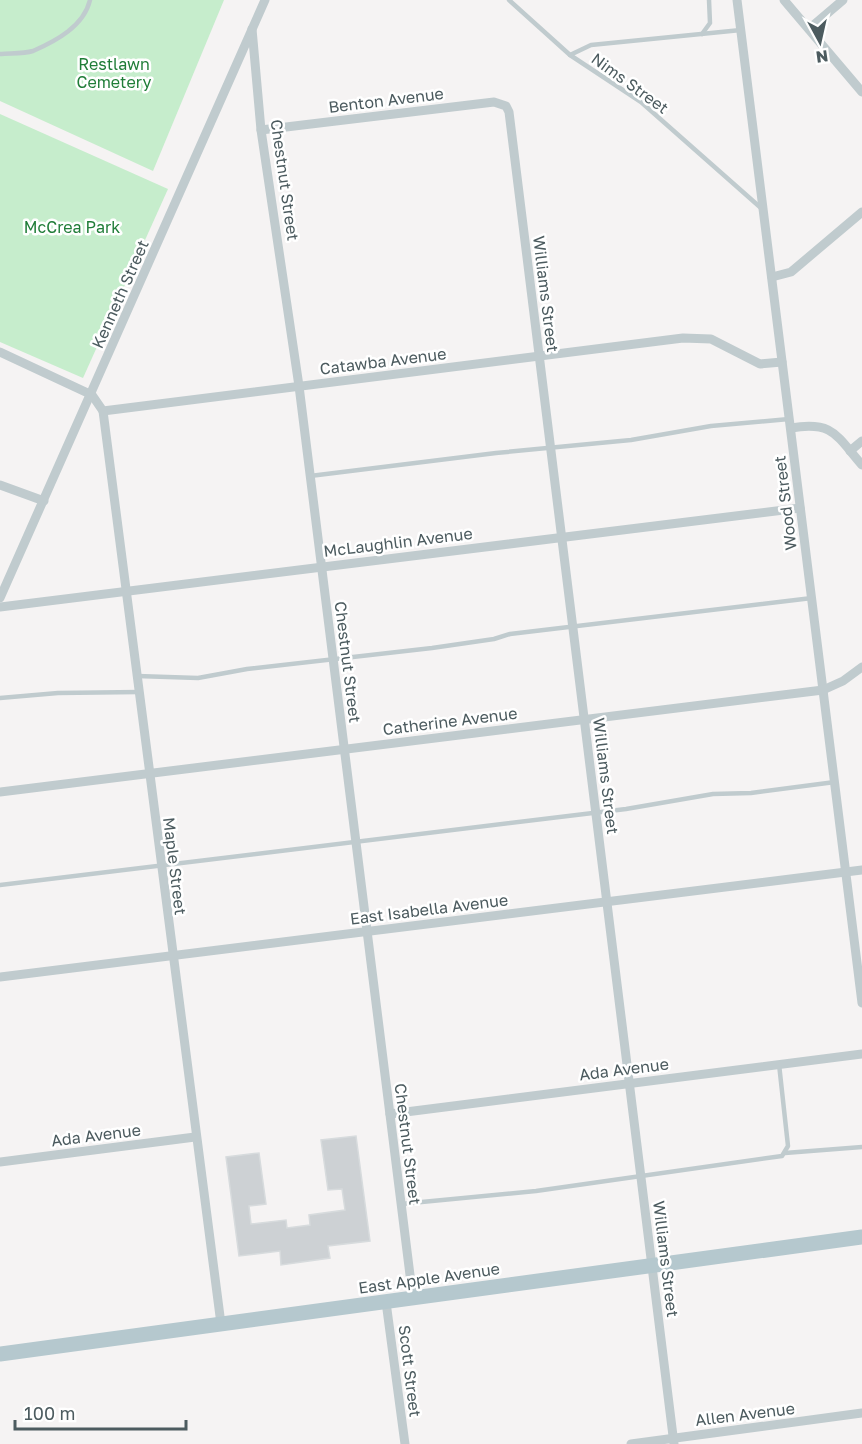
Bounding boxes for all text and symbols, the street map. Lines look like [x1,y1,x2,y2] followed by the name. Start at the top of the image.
[790,12,850,72] north arrow
[815,46,830,68] text: N
[588,48,672,118] street label: Nims Street
[77,54,152,92] park label: Restlawn Cemetery
[327,83,445,117] street label: Benton Avenue
[267,118,303,242] street label: Chestnut Street
[24,217,120,237] park label: McCrea Park
[529,235,563,353] street label: Williams Street
[87,237,153,351] street label: Kenneth Street
[319,343,447,379] street label: Catawba Avenue
[769,455,801,551] street label: Wood Street
[322,523,474,561] street label: McLaughlin Avenue
[331,600,365,724] street label: Chestnut Street
[382,703,518,739] street label: Catherine Avenue
[589,717,623,835] street label: Williams Street
[159,816,191,916] street label: Maple Street
[349,889,509,929] street label: East Isabella Avenue
[578,1054,670,1084] street label: Ada Avenue
[391,1082,425,1206] street label: Chestnut Street
[50,1120,142,1150] street label: Ada Avenue
[649,1200,683,1318] street label: Williams Street
[357,1258,501,1298] street label: East Apple Avenue
[394,1324,426,1418] street label: Scott Street
[15,1393,186,1431] scale bar
[694,1398,796,1430] street label: Allen Avenue
[24,1402,75,1424] text: 100 m

